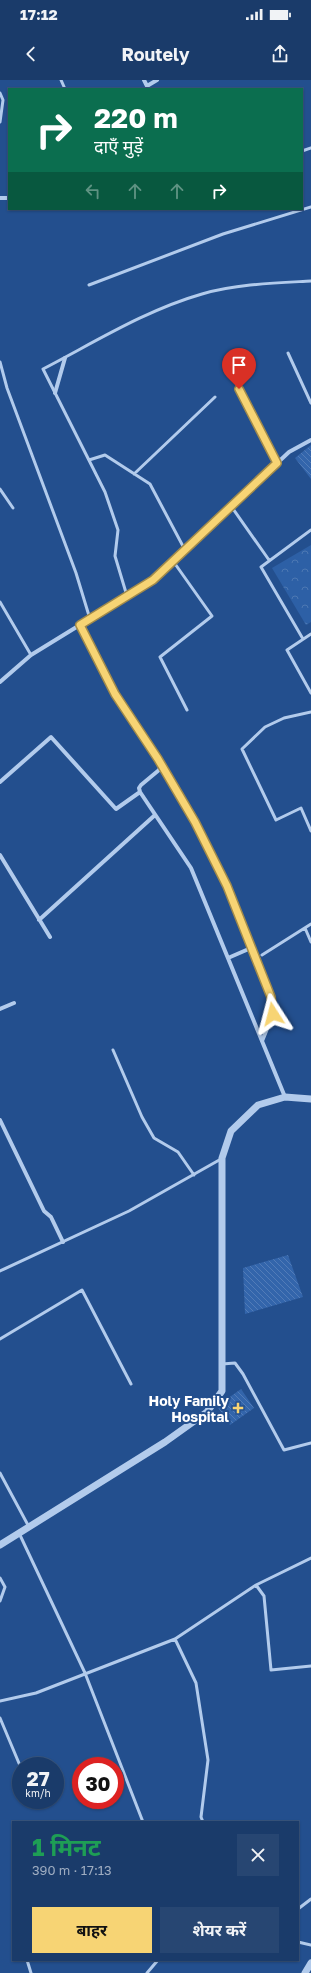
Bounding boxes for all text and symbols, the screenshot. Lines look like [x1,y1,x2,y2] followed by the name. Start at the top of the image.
[20,5,58,23] text: 17:12
[20,43,42,65] icon: back
[121,43,190,65] text: Routely
[269,43,291,65] icon: share
[94,101,178,134] text: 220 m
[28,104,80,156] icon: right
[94,135,143,157] text: दाएँ मुड़ें
[82,180,104,202] icon: left
[124,180,146,202] icon: ahead
[166,180,188,202] icon: ahead
[208,180,230,202] icon: right
[222,348,256,389] pin
[228,354,250,376] icon: arrive
[252,993,294,1035] position arrow
[149,1392,230,1425] place label: Holy Family Hospital
[232,1402,244,1414] marker: Holy Family Hospital
[72,1757,124,1809] speed limit sign: 30
[26,1766,50,1790] text: 27
[25,1787,51,1799] text: km/h
[32,1832,101,1861] text: 1 मिनट
[237,1834,279,1876] button: close
[32,1862,112,1878] text: 390 m · 17:13
[32,1907,152,1953] button: बाहर
[160,1907,279,1953] button: शेयर करें

